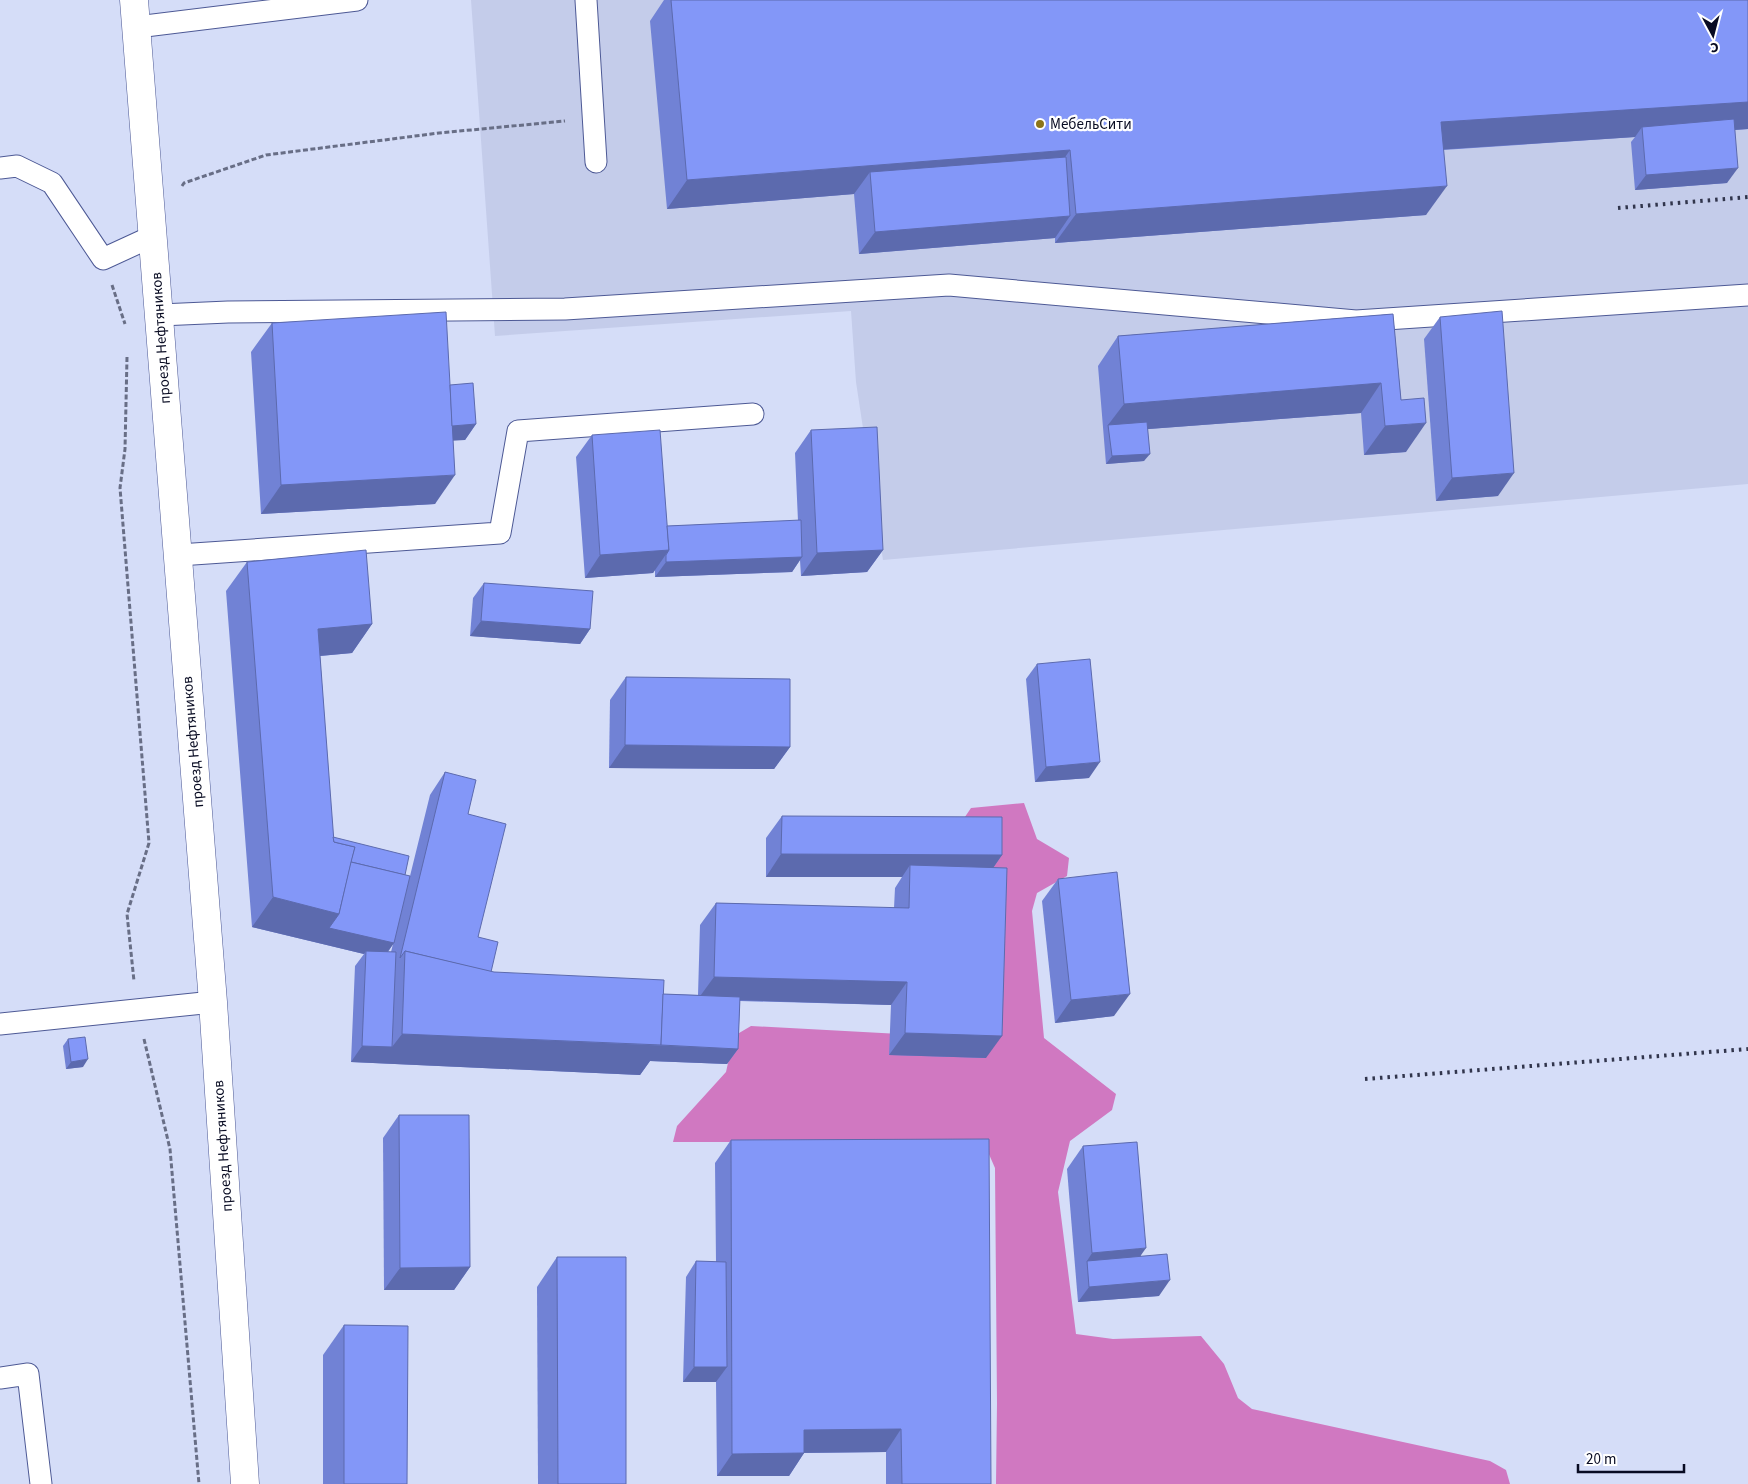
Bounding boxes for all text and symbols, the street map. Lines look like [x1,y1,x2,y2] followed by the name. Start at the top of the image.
[1688,10,1738,60] north arrow
[1709,36,1720,57] text: С
[1050,114,1132,135] place label: МебельСити
[1034,118,1046,130] marker: МебельСити
[146,271,176,405] street label: проезд Нефтяников
[177,675,209,809] street label: проезд Нефтяников
[208,1079,238,1213] street label: проезд Нефтяников
[1578,1442,1684,1474] scale bar
[1586,1449,1616,1470] text: 20 m

